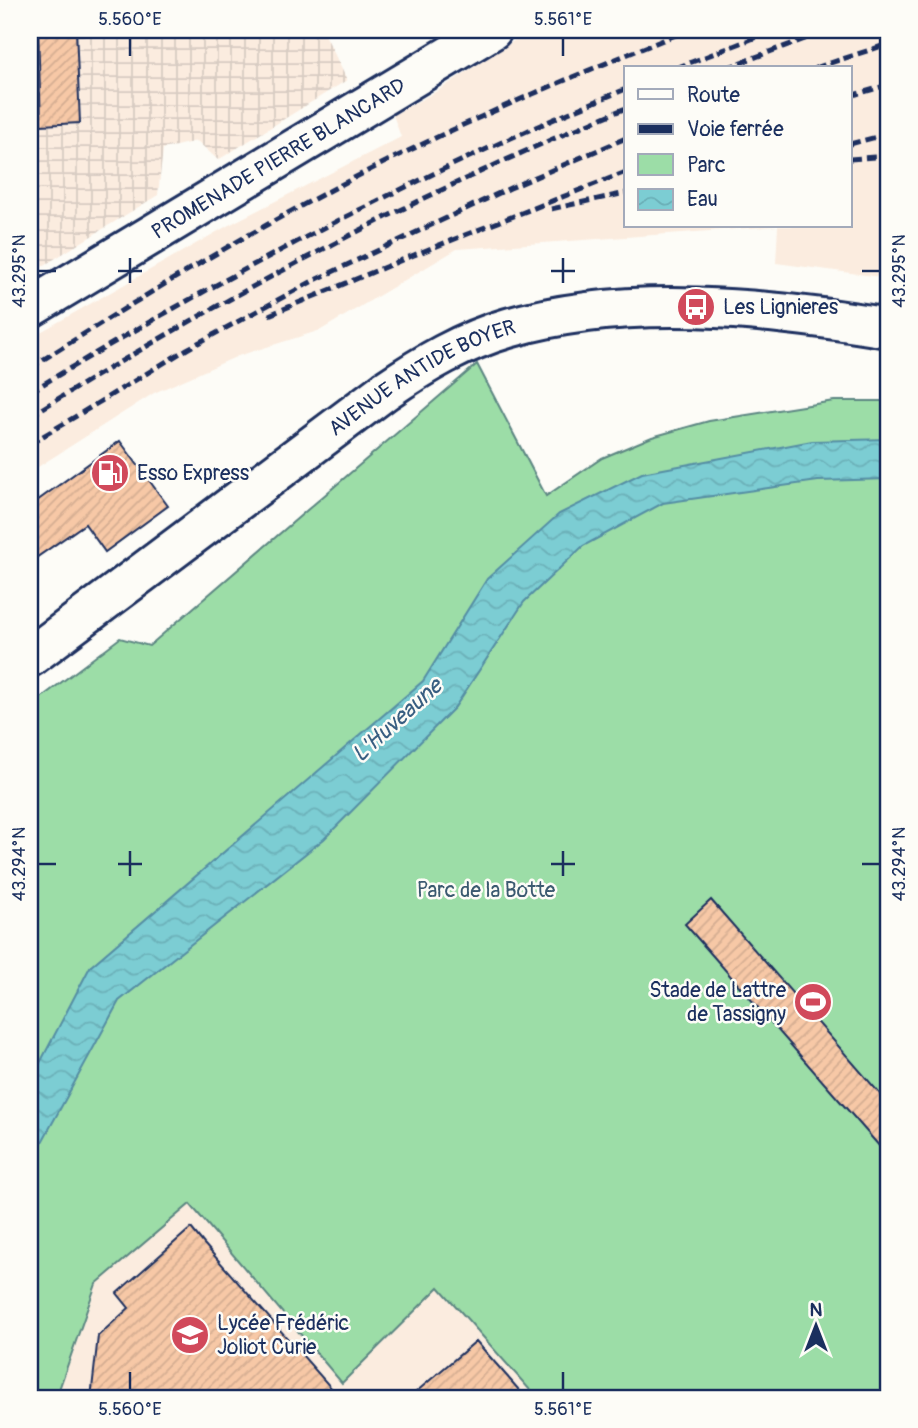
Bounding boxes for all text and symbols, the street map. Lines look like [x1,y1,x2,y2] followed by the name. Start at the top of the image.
[98,8,162,31] text: 5.560°E
[534,8,592,31] text: 5.561°E
[624,66,852,228] legend
[146,72,411,245] street label: PROMENADE PIERRE BLANCARD
[687,82,740,109] text: Route
[687,116,784,143] text: Voie ferrée
[687,152,726,179] text: Parc
[687,186,718,213] text: Eau
[8,234,31,308] text: 43.295°N
[888,234,911,308] text: 43.295°N
[675,286,717,328] bus stop icon: Les Lignieres
[723,294,839,321] place label: Les Lignieres
[323,313,519,442] street label: AVENUE ANTIDE BOYER
[89,452,131,494] fuel station icon: Esso Express
[137,460,250,487] place label: Esso Express
[346,670,450,768] water label: L'Huveaune
[8,827,31,901] text: 43.294°N
[888,827,911,901] text: 43.294°N
[417,877,556,904] park label: Parc de la Botte
[649,977,787,1028] place label: Stade de Lattre de Tassigny
[792,981,834,1023] sports icon: Stade de Lattre de Tassigny
[782,1292,852,1362] north arrow
[810,1298,823,1322] text: N
[217,1310,349,1361] place label: Lycée Frédéric Joliot Curie
[169,1314,211,1356] school or university icon: Lycée Frédéric Joliot Curie
[98,1398,162,1421] text: 5.560°E
[534,1398,592,1421] text: 5.561°E

